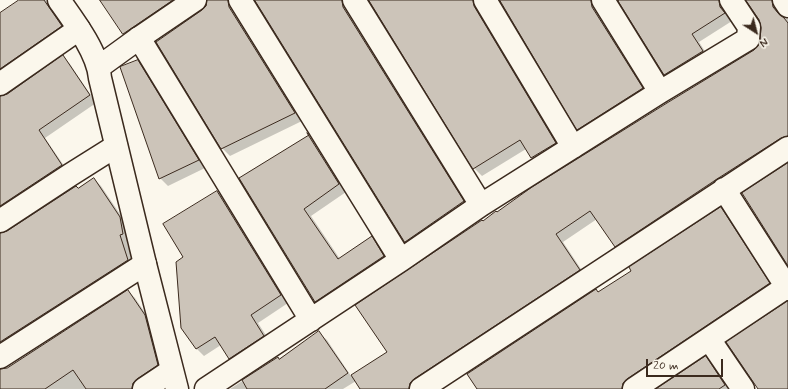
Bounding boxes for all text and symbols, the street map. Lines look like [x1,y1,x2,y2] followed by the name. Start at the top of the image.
[736,12,776,52] north arrow
[756,34,770,50] text: N
[648,351,725,377] scale bar
[653,358,679,374] text: 20 m

